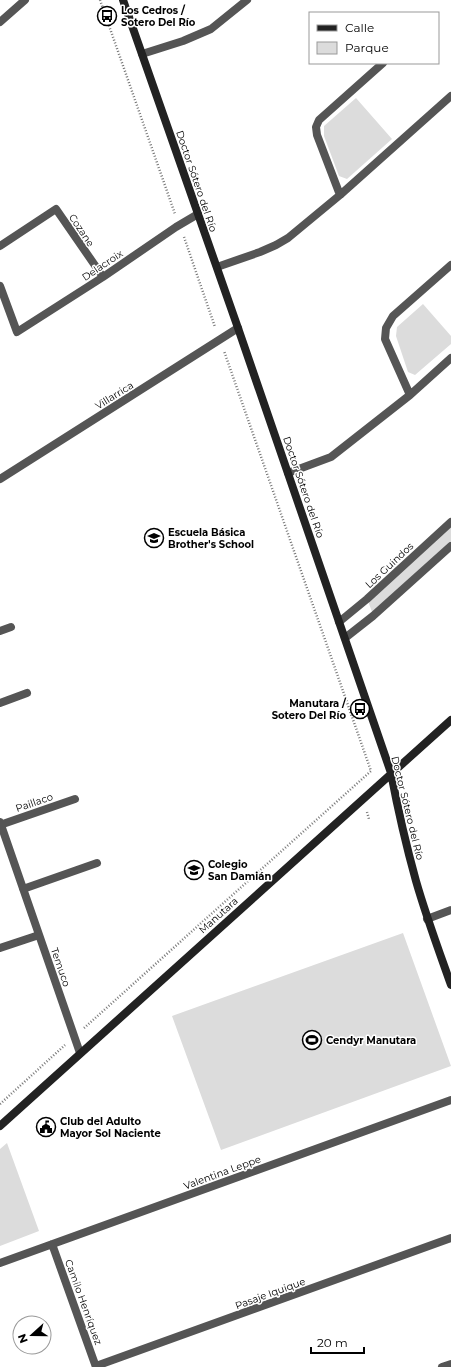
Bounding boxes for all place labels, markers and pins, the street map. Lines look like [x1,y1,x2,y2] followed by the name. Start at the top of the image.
[121,4,196,29] place label: Los Cedros / Sotero Del Río
[96,5,118,27] bus stop icon: Los Cedros / Sotero Del Río
[168,526,254,551] place label: Escuela Básica Brother's School
[143,527,165,549] school or university icon: Escuela Básica Brother's School
[272,697,347,722] place label: Manutara / Sotero Del Río
[349,698,371,720] bus stop icon: Manutara / Sotero Del Río
[208,858,271,883] place label: Colegio San Damián
[183,859,205,881] school or university icon: Colegio San Damián
[301,1029,323,1051] sports icon: Cendyr Manutara
[326,1034,416,1047] place label: Cendyr Manutara
[60,1115,161,1140] place label: Club del Adulto Mayor Sol Naciente
[35,1116,57,1138] public building icon: Club del Adulto Mayor Sol Naciente

